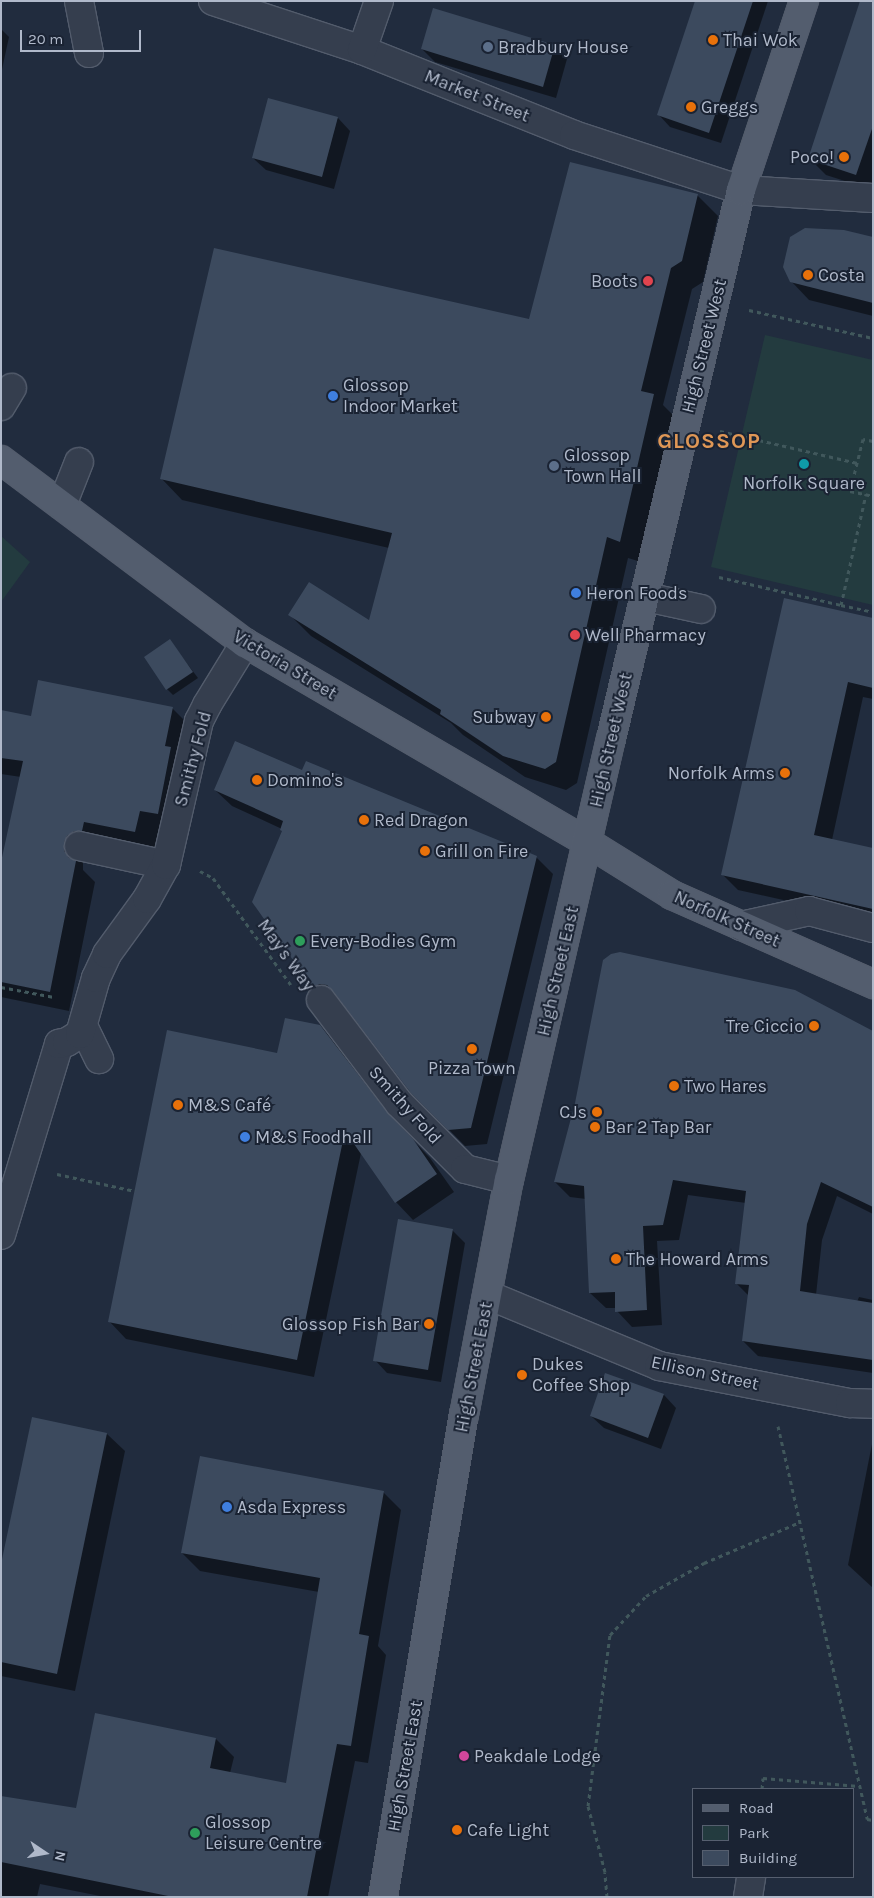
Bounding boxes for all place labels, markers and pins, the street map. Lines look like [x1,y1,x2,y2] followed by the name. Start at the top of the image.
[723,29,798,51] place label: Thai Wok
[707,34,719,46] marker: Thai Wok
[498,36,628,58] place label: Bradbury House
[482,41,494,53] marker: Bradbury House
[701,96,758,118] place label: Greggs
[685,101,697,113] marker: Greggs
[790,146,834,168] place label: Poco!
[838,151,850,163] marker: Poco!
[818,264,865,286] place label: Costa
[802,269,814,281] marker: Costa
[591,270,638,292] place label: Boots
[642,275,654,287] marker: Boots
[343,375,458,418] place label: Glossop Indoor Market
[327,390,339,402] marker: Glossop Indoor Market
[564,445,642,488] place label: Glossop Town Hall
[798,458,810,470] marker: Norfolk Square
[548,460,560,472] marker: Glossop Town Hall
[743,472,865,494] place label: Norfolk Square
[586,582,687,604] place label: Heron Foods
[570,587,582,599] marker: Heron Foods
[585,624,706,646] place label: Well Pharmacy
[569,629,581,641] marker: Well Pharmacy
[472,706,536,728] place label: Subway
[540,711,552,723] marker: Subway
[668,762,775,784] place label: Norfolk Arms
[779,767,791,779] marker: Norfolk Arms
[267,769,344,791] place label: Domino's
[251,774,263,786] marker: Domino's
[374,809,468,831] place label: Red Dragon
[358,814,370,826] marker: Red Dragon
[435,840,528,862] place label: Grill on Fire
[419,845,431,857] marker: Grill on Fire
[310,930,456,952] place label: Every-Bodies Gym
[294,935,306,947] marker: Every-Bodies Gym
[726,1015,804,1037] place label: Tre Ciccio
[808,1020,820,1032] marker: Tre Ciccio
[466,1043,478,1055] marker: Pizza Town
[428,1057,516,1079] place label: Pizza Town
[684,1075,767,1097] place label: Two Hares
[668,1080,680,1092] marker: Two Hares
[188,1094,271,1116] place label: M&S Café
[172,1099,184,1111] marker: M&S Café
[559,1101,587,1123] place label: CJs
[591,1106,603,1118] marker: CJs
[605,1116,711,1138] place label: Bar 2 Tap Bar
[589,1121,601,1133] marker: Bar 2 Tap Bar
[255,1126,372,1148] place label: M&S Foodhall
[239,1131,251,1143] marker: M&S Foodhall
[626,1248,769,1270] place label: The Howard Arms
[610,1253,622,1265] marker: The Howard Arms
[282,1313,419,1335] place label: Glossop Fish Bar
[423,1318,435,1330] marker: Glossop Fish Bar
[532,1354,630,1396] place label: Dukes Coffee Shop
[516,1369,528,1381] marker: Dukes Coffee Shop
[237,1496,346,1518] place label: Asda Express
[221,1501,233,1513] marker: Asda Express
[474,1745,601,1767] place label: Peakdale Lodge
[458,1750,470,1762] marker: Peakdale Lodge
[205,1812,322,1855] place label: Glossop Leisure Centre
[467,1819,549,1841] place label: Cafe Light
[451,1824,463,1836] marker: Cafe Light
[189,1827,201,1839] marker: Glossop Leisure Centre

